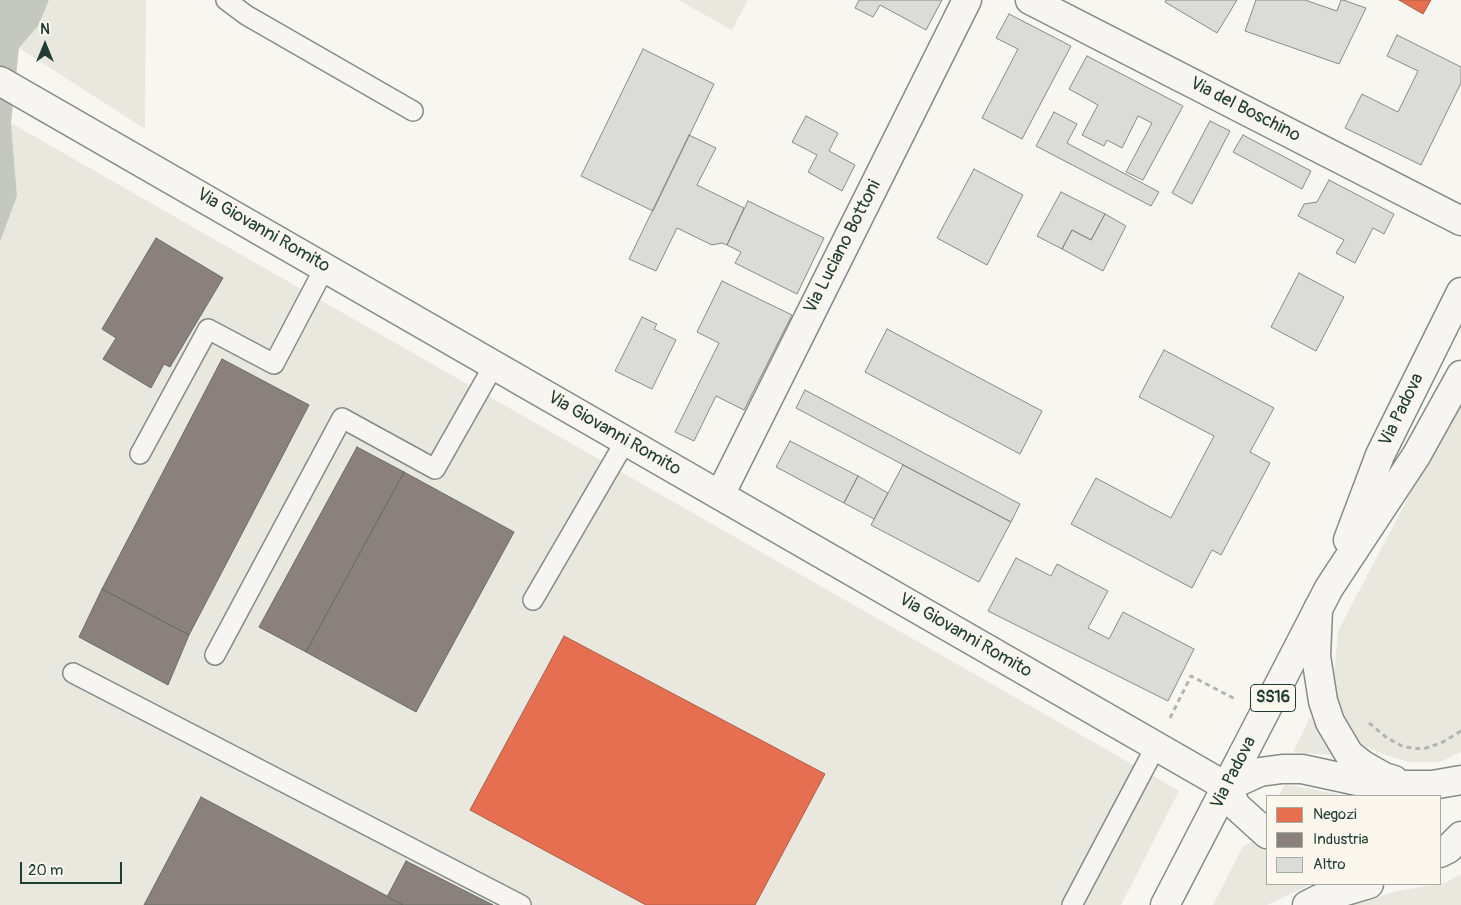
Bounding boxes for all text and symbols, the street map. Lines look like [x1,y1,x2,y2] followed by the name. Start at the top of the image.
[20,20,70,70] north arrow
[40,21,50,38] text: N
[1186,73,1304,147] street label: Via del Boschino
[800,177,886,317] street label: Via Luciano Bottoni
[193,184,333,278] street label: Via Giovanni Romito
[1375,370,1429,450] street label: Via Padova
[544,387,684,481] street label: Via Giovanni Romito
[895,589,1035,683] street label: Via Giovanni Romito
[1250,684,1296,711] road number: SS16
[1207,733,1261,813] street label: Via Padova
[1266,795,1441,885] legend
[1313,805,1357,824] text: Negozi
[1313,830,1368,849] text: Industria
[22,852,125,884] scale bar
[1313,855,1345,874] text: Altro
[28,861,63,880] text: 20 m

